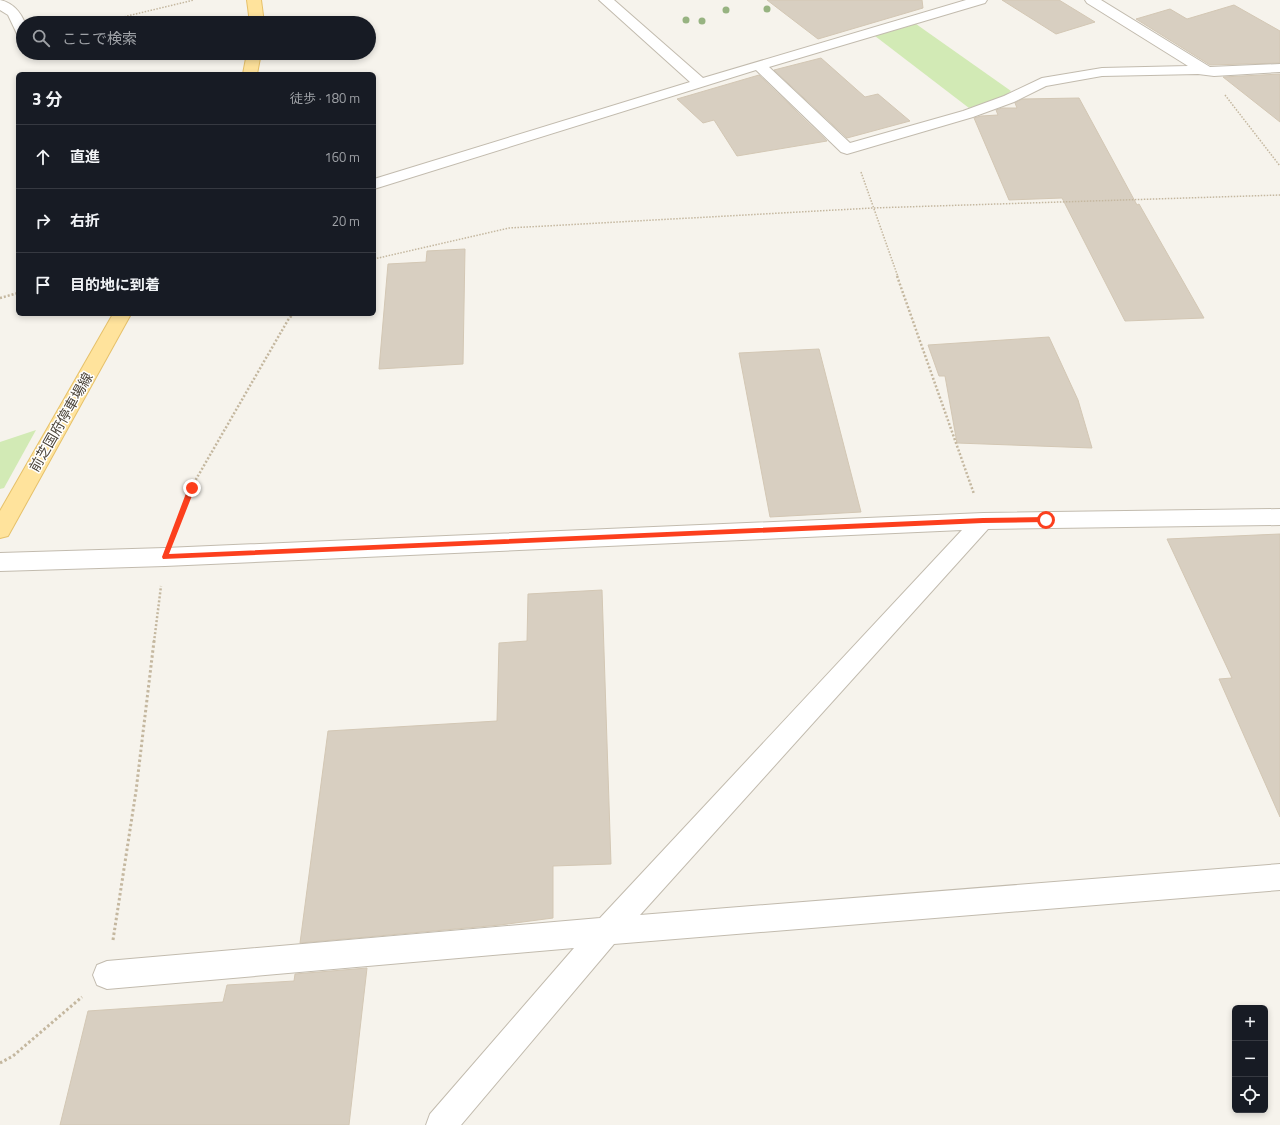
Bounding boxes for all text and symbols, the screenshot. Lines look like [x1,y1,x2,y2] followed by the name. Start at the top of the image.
[16,16,376,60] search box
[30,27,52,49] icon: search
[62,27,137,50] text: ここで検索
[32,86,62,112] text: 3 分
[290,88,360,108] text: 徒歩 · 180 m
[70,145,100,168] text: 直進
[32,146,54,168] icon: ahead
[324,147,360,167] text: 160 m
[70,209,100,232] text: 右折
[32,210,54,232] icon: right
[332,211,360,231] text: 20 m
[70,273,160,296] text: 目的地に到着
[32,274,54,296] icon: arrive
[23,368,98,475] street label: 前芝国府停車場線
[183,479,201,497] route end
[1037,511,1055,529] route start
[1232,1005,1268,1113] map controls
[1232,1005,1268,1041] button: +
[1232,1041,1268,1077] button: −
[1232,1077,1268,1113] button: locate

